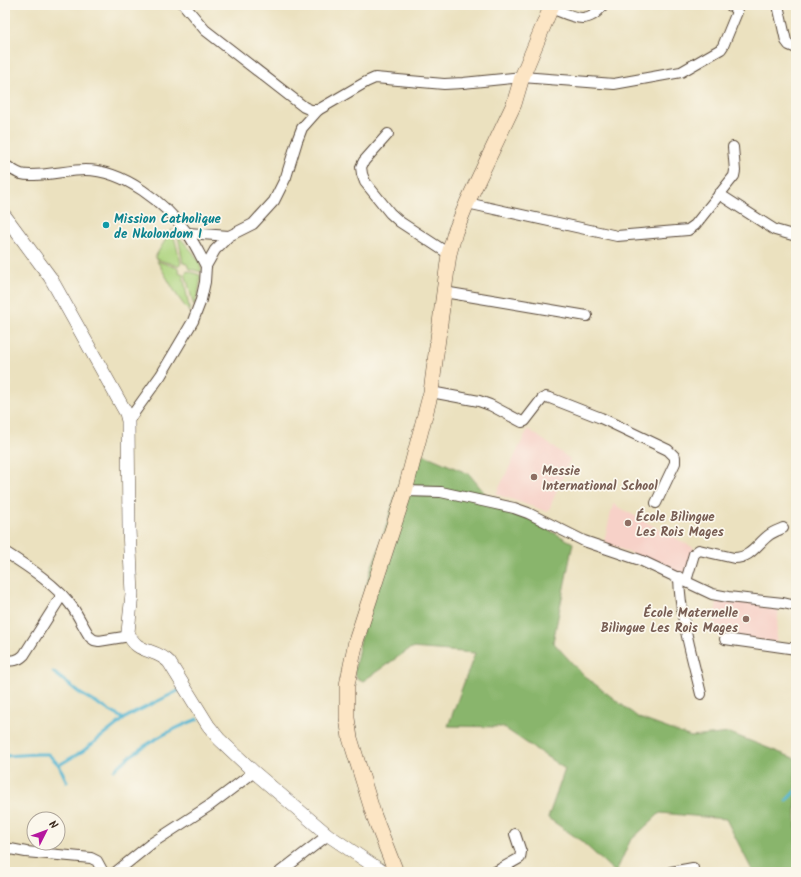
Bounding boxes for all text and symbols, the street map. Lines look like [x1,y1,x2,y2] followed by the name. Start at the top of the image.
[114,209,222,245] place label: Mission Catholique de Nkolondom I
[101,220,111,230] marker: Mission Catholique de Nkolondom I
[542,461,658,497] place label: Messie International School
[529,472,539,482] marker: Messie International School
[636,507,724,543] place label: École Bilingue Les Rois Mages
[623,518,633,528] marker: École Bilingue Les Rois Mages
[601,603,739,639] place label: École Maternelle Bilingue Les Rois Mages
[741,614,751,624] marker: École Maternelle Bilingue Les Rois Mages
[26,811,66,851] north arrow
[44,816,62,834] text: N

